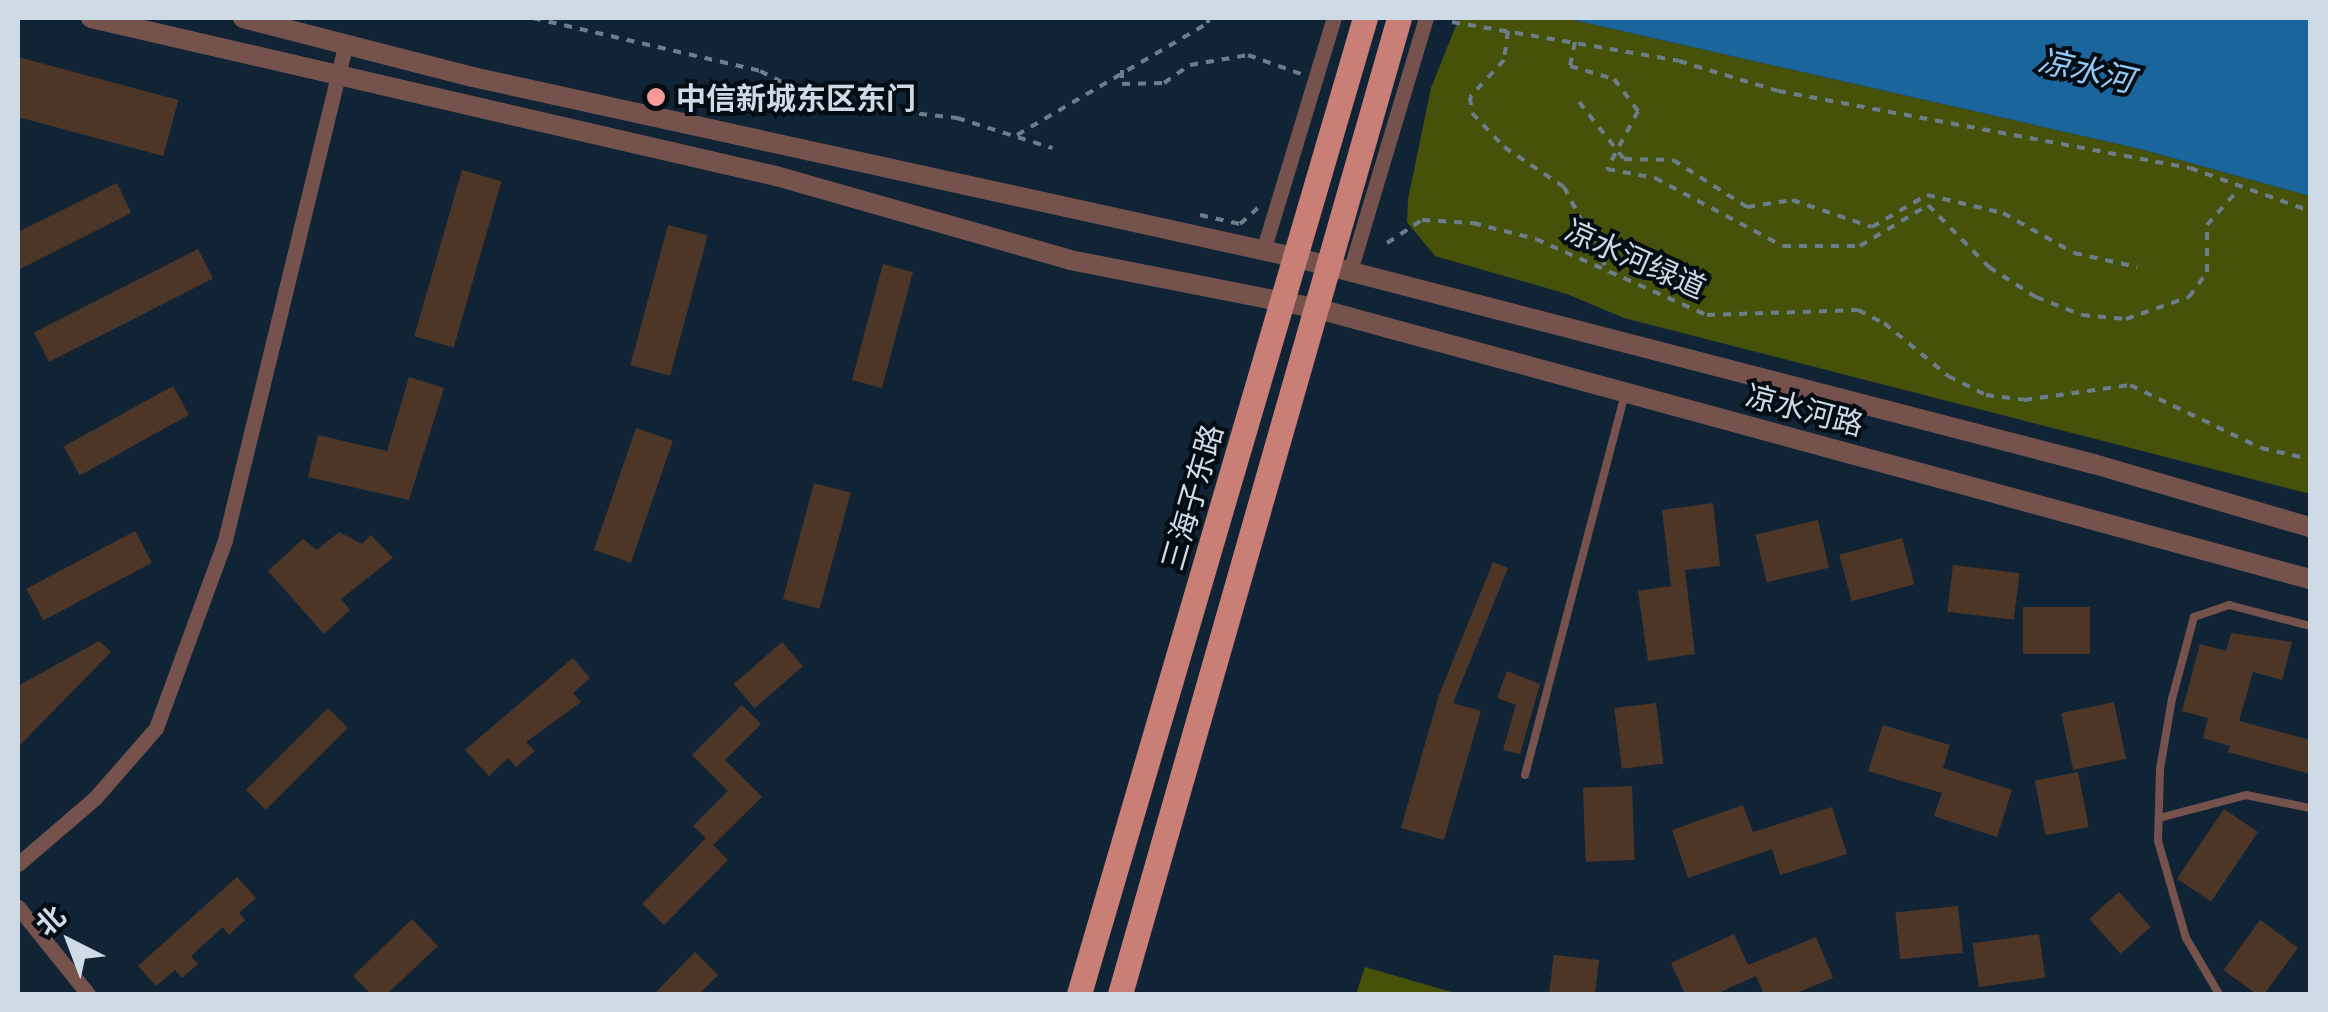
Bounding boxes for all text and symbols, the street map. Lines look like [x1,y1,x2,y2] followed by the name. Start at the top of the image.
[2035,40,2137,100] water label: 凉水河
[676,79,916,115] place label: 中信新城东区东门
[645,86,667,108] marker: 中信新城东区东门
[1560,211,1712,305] street label: 凉水河绿道
[1742,376,1868,442] street label: 凉水河路
[1153,420,1229,574] street label: 三海子东路
[20,892,120,992] north arrow
[28,898,72,942] text: 北

